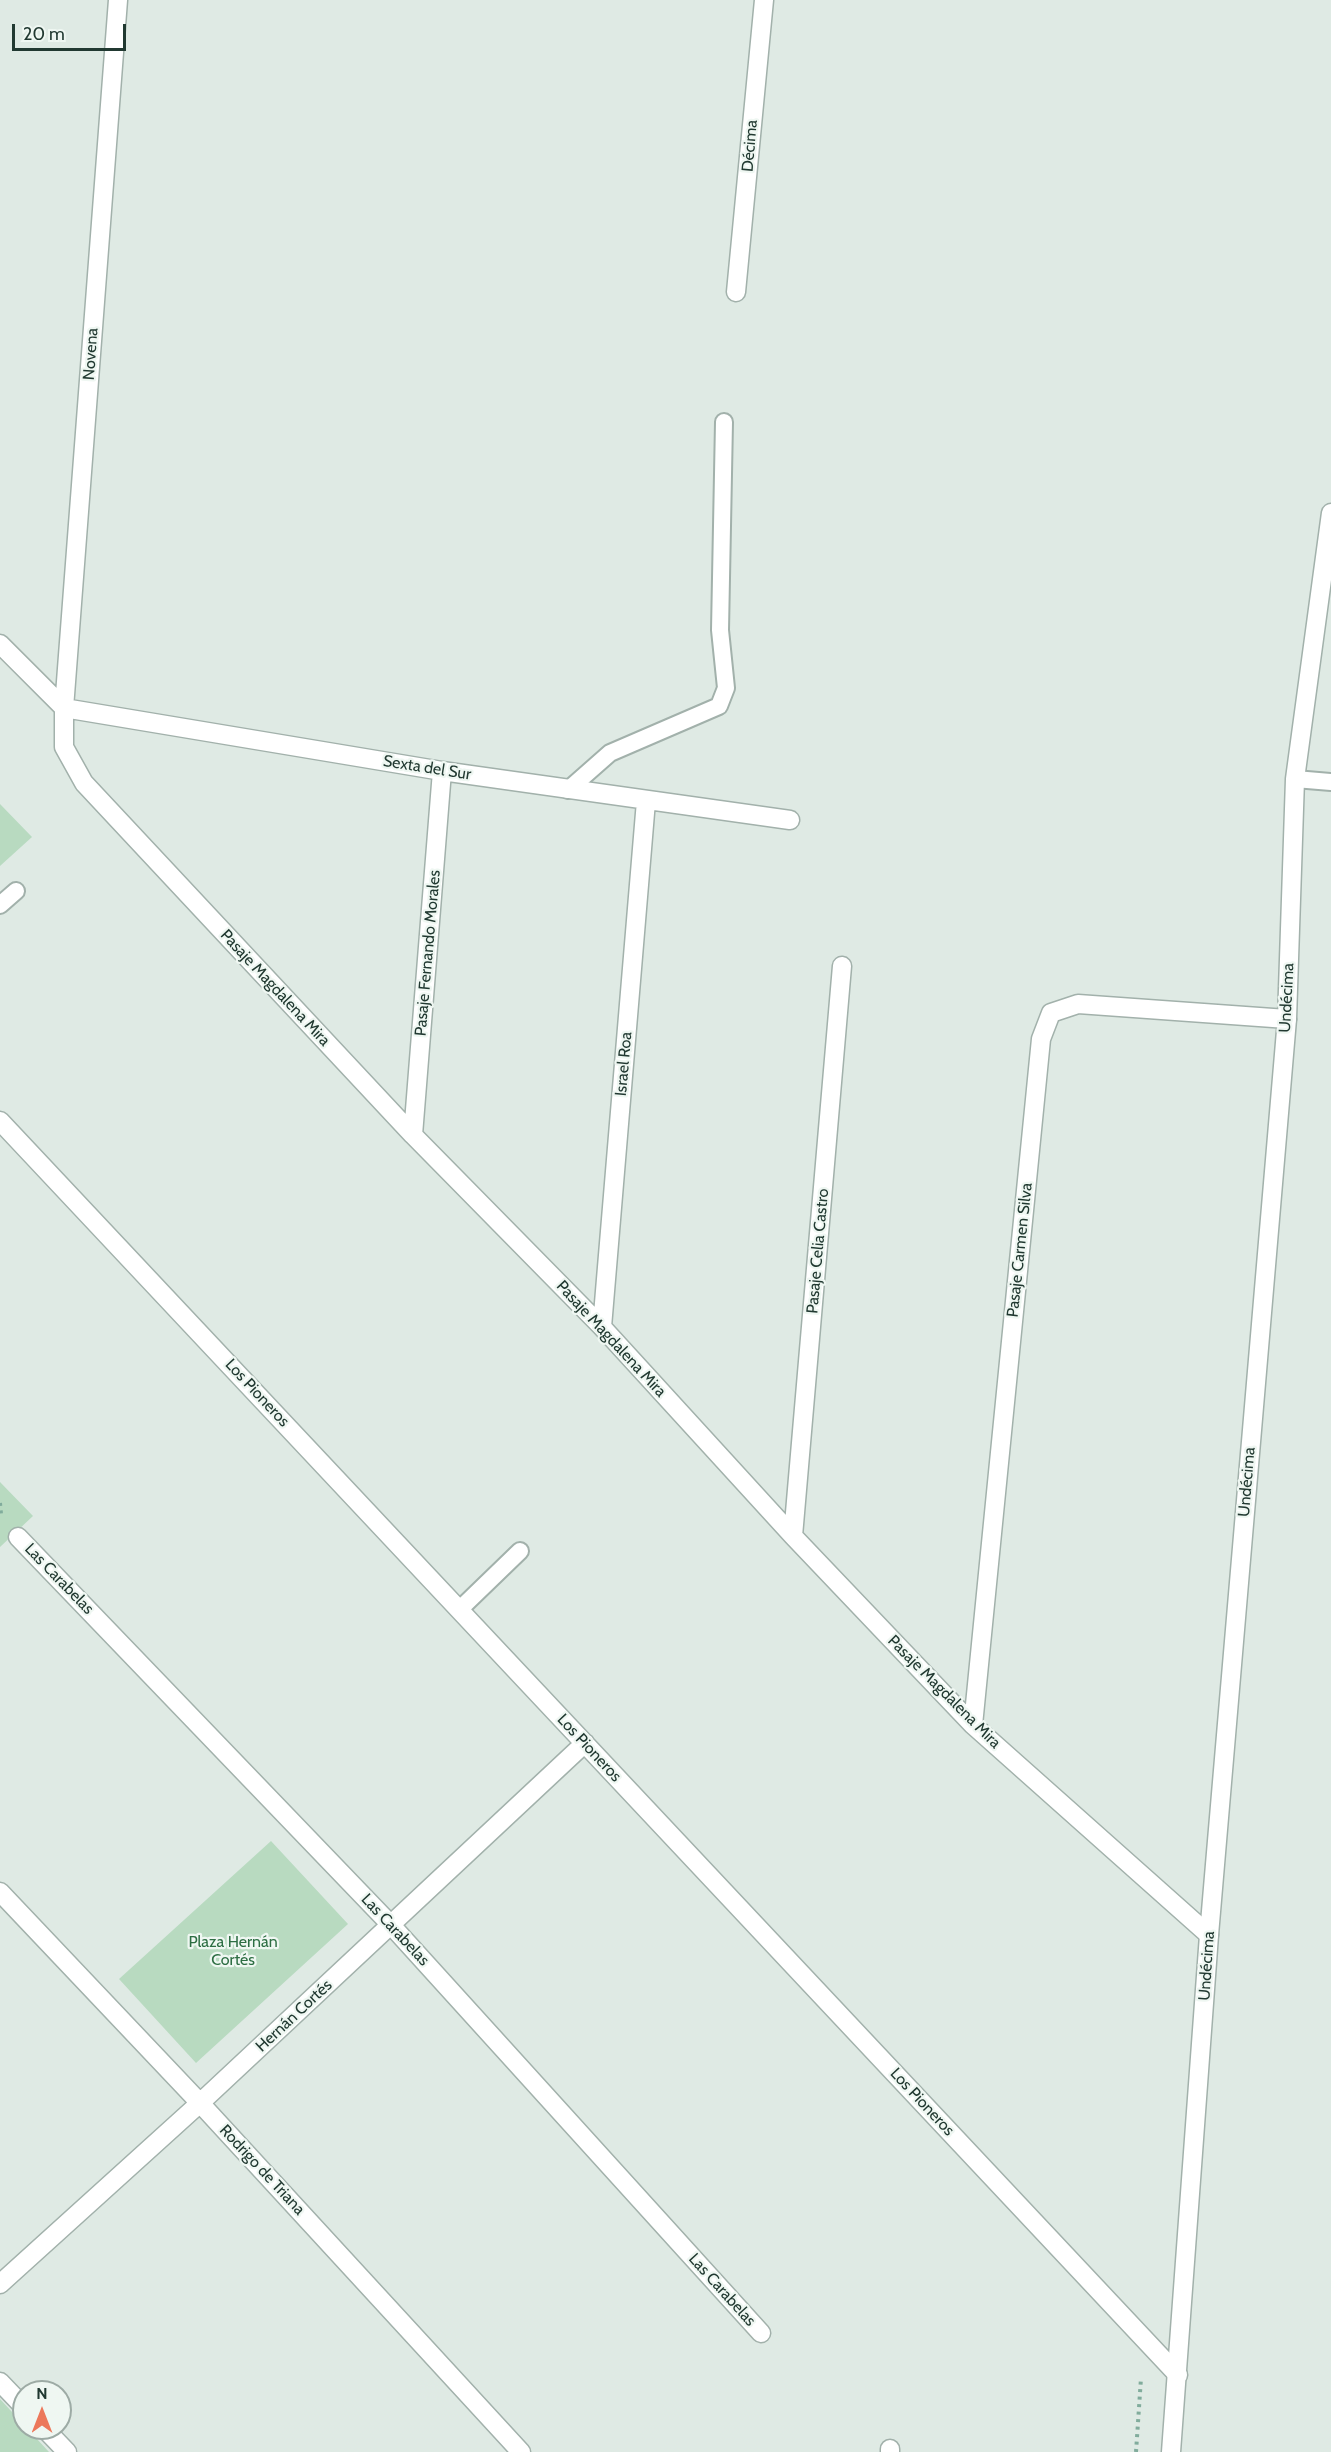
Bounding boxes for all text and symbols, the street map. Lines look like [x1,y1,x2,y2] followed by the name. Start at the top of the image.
[15,12,129,50] scale bar
[23,23,65,45] text: 20 m
[738,119,762,173] street label: Décima
[80,327,102,381] street label: Novena
[382,752,472,784] street label: Sexta del Sur
[411,869,445,1037] street label: Pasaje Fernando Morales
[216,926,334,1050] street label: Pasaje Magdalena Mira
[1276,963,1298,1033] street label: Undécima
[612,1031,636,1097] street label: Israel Roa
[1003,1182,1037,1318] street label: Pasaje Carmen Silva
[803,1188,833,1314] street label: Pasaje Celia Castro
[552,1277,670,1401] street label: Pasaje Magdalena Mira
[221,1355,293,1431] street label: Los Pioneros
[1234,1446,1260,1518] street label: Undécima
[20,1540,98,1618] street label: Las Carabelas
[883,1631,1005,1753] street label: Pasaje Magdalena Mira
[553,1710,625,1786] street label: Los Pioneros
[357,1890,433,1970] street label: Las Carabelas
[1195,1931,1219,2001] street label: Undécima
[188,1932,278,1970] park label: Plaza Hernán Cortés
[252,1976,336,2056] street label: Hernán Cortés
[886,2064,958,2140] street label: Los Pioneros
[215,2121,309,2219] street label: Rodrigo de Triana
[684,2250,760,2330] street label: Las Carabelas
[12,2380,72,2440] north arrow
[36,2384,48,2403] text: N

